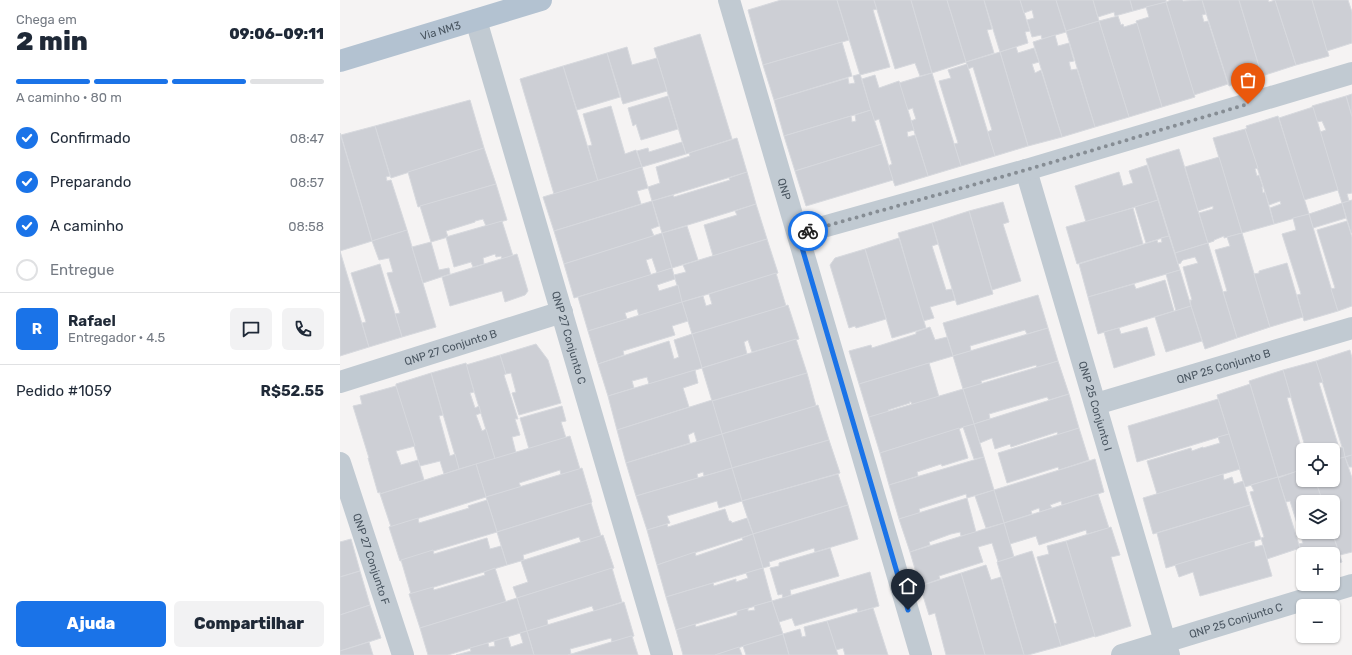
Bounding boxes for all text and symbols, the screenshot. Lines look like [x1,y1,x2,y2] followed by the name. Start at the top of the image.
[16,12,77,27] text: Chega em
[419,19,463,43] street label: Via NM3
[229,25,324,43] text: 09:06–09:11
[16,26,88,57] text: 2 min
[1231,63,1265,104] pin
[1237,69,1259,91] icon: bag
[16,90,122,105] text: A caminho · 80 m
[16,127,38,149] icon: check
[50,129,131,147] text: Confirmado
[290,131,324,146] text: 08:47
[16,171,38,193] icon: check
[50,173,131,191] text: Preparando
[290,175,324,190] text: 08:57
[775,177,793,202] street label: QNP
[788,211,828,251] courier
[16,215,38,237] icon: check
[50,217,124,235] text: A caminho
[288,219,324,234] text: 08:58
[797,220,819,242] icon: bike
[50,261,114,279] text: Entregue
[549,290,588,386] street label: QNP 27 Conjunto C
[230,308,272,350] button: chat
[282,308,324,350] button: phone
[68,312,116,330] text: Rafael
[32,320,42,338] text: R
[403,327,499,368] street label: QNP 27 Conjunto B
[68,330,165,345] text: Entregador · 4.5
[1175,347,1272,387] street label: QNP 25 Conjunto B
[1076,360,1114,453] street label: QNP 25 Conjunto I
[16,382,112,400] text: Pedido #1059
[261,382,324,400] text: R$52.55
[1296,443,1340,643] map controls
[1296,443,1340,487] button: locate
[1296,495,1340,539] button: layers
[350,512,392,607] street label: QNP 27 Conjunto F
[1296,547,1340,591] button: +
[891,569,925,610] pin
[897,575,919,597] icon: home
[1296,599,1340,643] button: −
[1188,600,1284,641] street label: QNP 25 Conjunto C
[16,601,166,647] button: Ajuda
[174,601,324,647] button: Compartilhar

